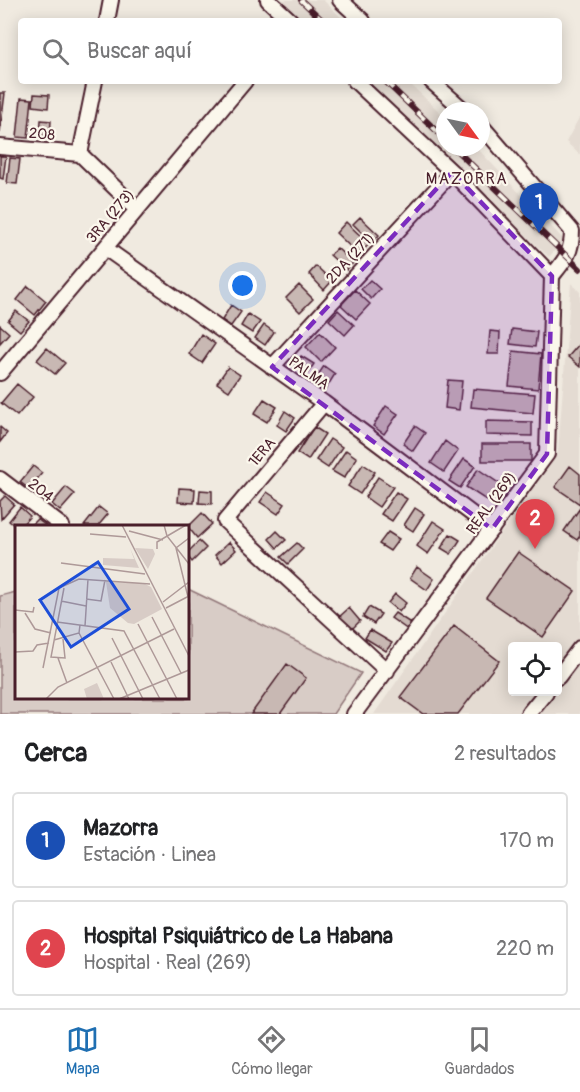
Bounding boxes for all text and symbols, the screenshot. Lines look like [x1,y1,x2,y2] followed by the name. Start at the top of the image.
[18,18,562,84] search box
[39,35,72,68] icon: search
[87,37,192,65] text: Buscar aquí
[436,102,490,156] north arrow
[28,124,56,145] street label: 208
[426,169,508,189] district label: MAZORRA
[520,184,558,233] pin: 1
[82,185,138,247] street label: 3RA (273)
[322,229,379,288] street label: 2DA (271)
[228,271,257,300] your location
[285,353,333,394] street label: PALMA
[245,434,280,471] street label: 1ERA
[462,468,520,538] street label: REAL (269)
[24,474,58,506] street label: 204
[516,500,554,549] pin: 2
[15,525,189,699] inset map
[508,642,562,696] map controls
[508,642,562,696] button: locate
[24,737,87,769] text: Cerca
[454,741,556,766] text: 2 resultados
[83,814,158,842] text: Mazorra
[42,828,49,853] text: 1
[500,828,554,853] text: 170 m
[83,842,216,867] text: Estación · Linea
[83,922,393,950] text: Hospital Psiquiátrico de La Habana
[40,936,51,961] text: 2
[496,936,554,961] text: 220 m
[83,950,252,975] text: Hospital · Real (269)
[66,1023,100,1079] tab: Mapa
[231,1023,313,1079] tab: Cómo llegar
[444,1023,514,1079] tab: Guardados

